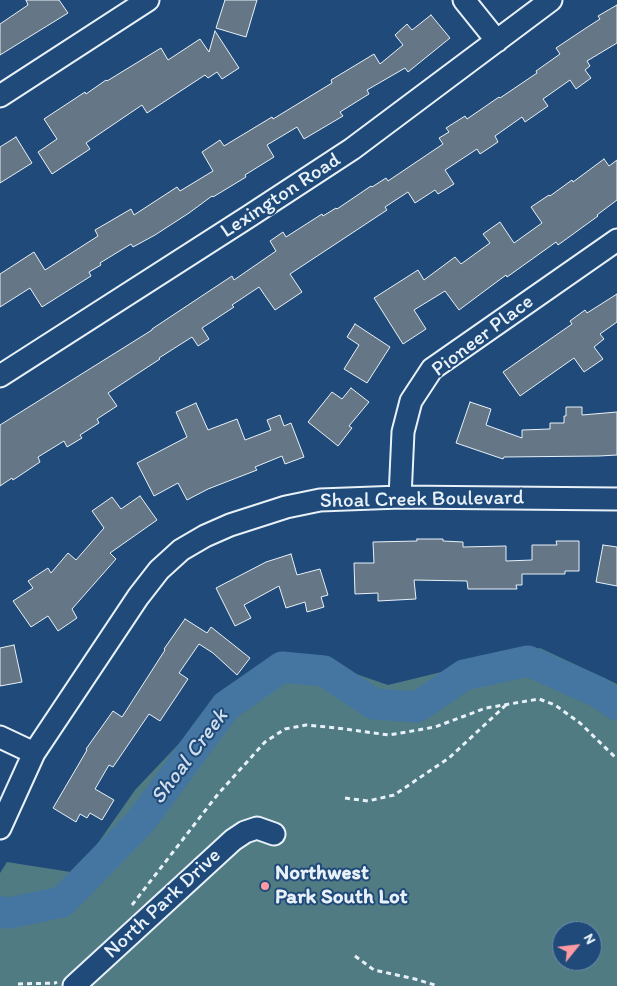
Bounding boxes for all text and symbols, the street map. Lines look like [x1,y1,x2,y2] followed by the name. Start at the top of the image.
[216,148,346,244] street label: Lexington Road
[427,290,539,382] street label: Pioneer Place
[320,486,524,514] street label: Shoal Creek Boulevard
[146,704,234,810] water label: Shoal Creek
[99,844,227,964] street label: North Park Drive
[275,861,408,911] place label: Northwest Park South Lot
[259,880,271,892] marker: Northwest Park South Lot
[552,921,602,971] north arrow
[580,931,599,947] text: N

